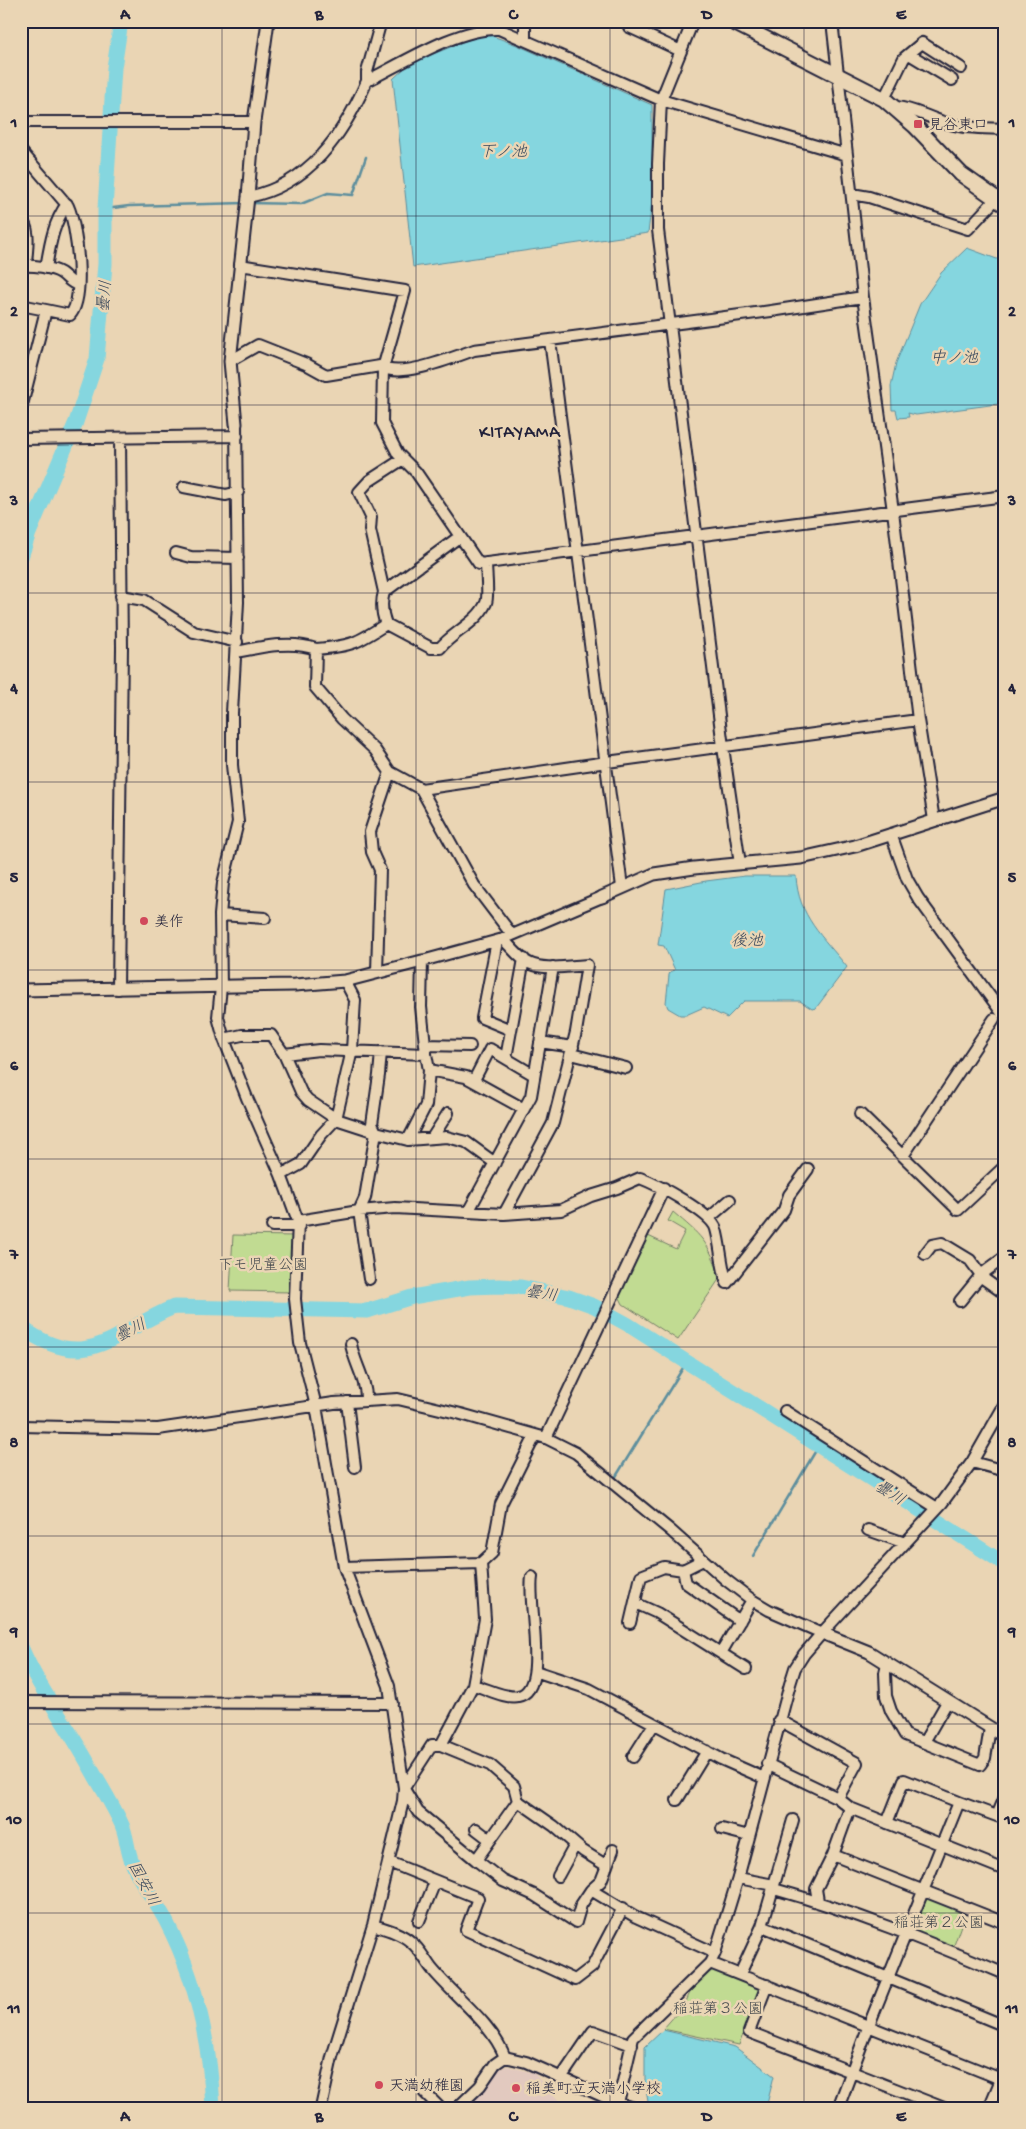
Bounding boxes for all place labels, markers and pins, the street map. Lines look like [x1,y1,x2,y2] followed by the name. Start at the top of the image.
[928,116,988,135] place label: 見谷東口
[912,118,924,130] marker: 見谷東口
[154,913,184,932] place label: 美作
[138,915,150,927] marker: 美作
[389,2077,464,2096] place label: 天満幼稚園
[373,2079,385,2091] marker: 天満幼稚園
[526,2080,661,2099] place label: 稲美町立天満小学校
[510,2082,522,2094] marker: 稲美町立天満小学校

